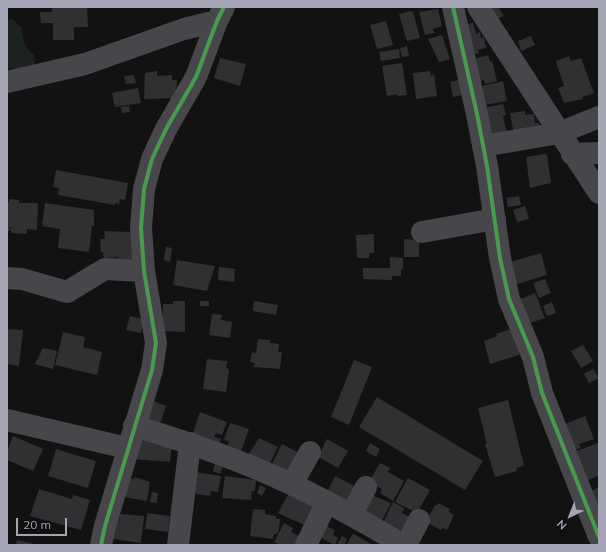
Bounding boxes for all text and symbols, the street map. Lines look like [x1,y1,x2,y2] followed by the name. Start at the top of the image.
[550,496,590,536] north arrow
[18,510,69,536] scale bar
[23,517,51,532] text: 20 m
[554,517,570,533] text: N

